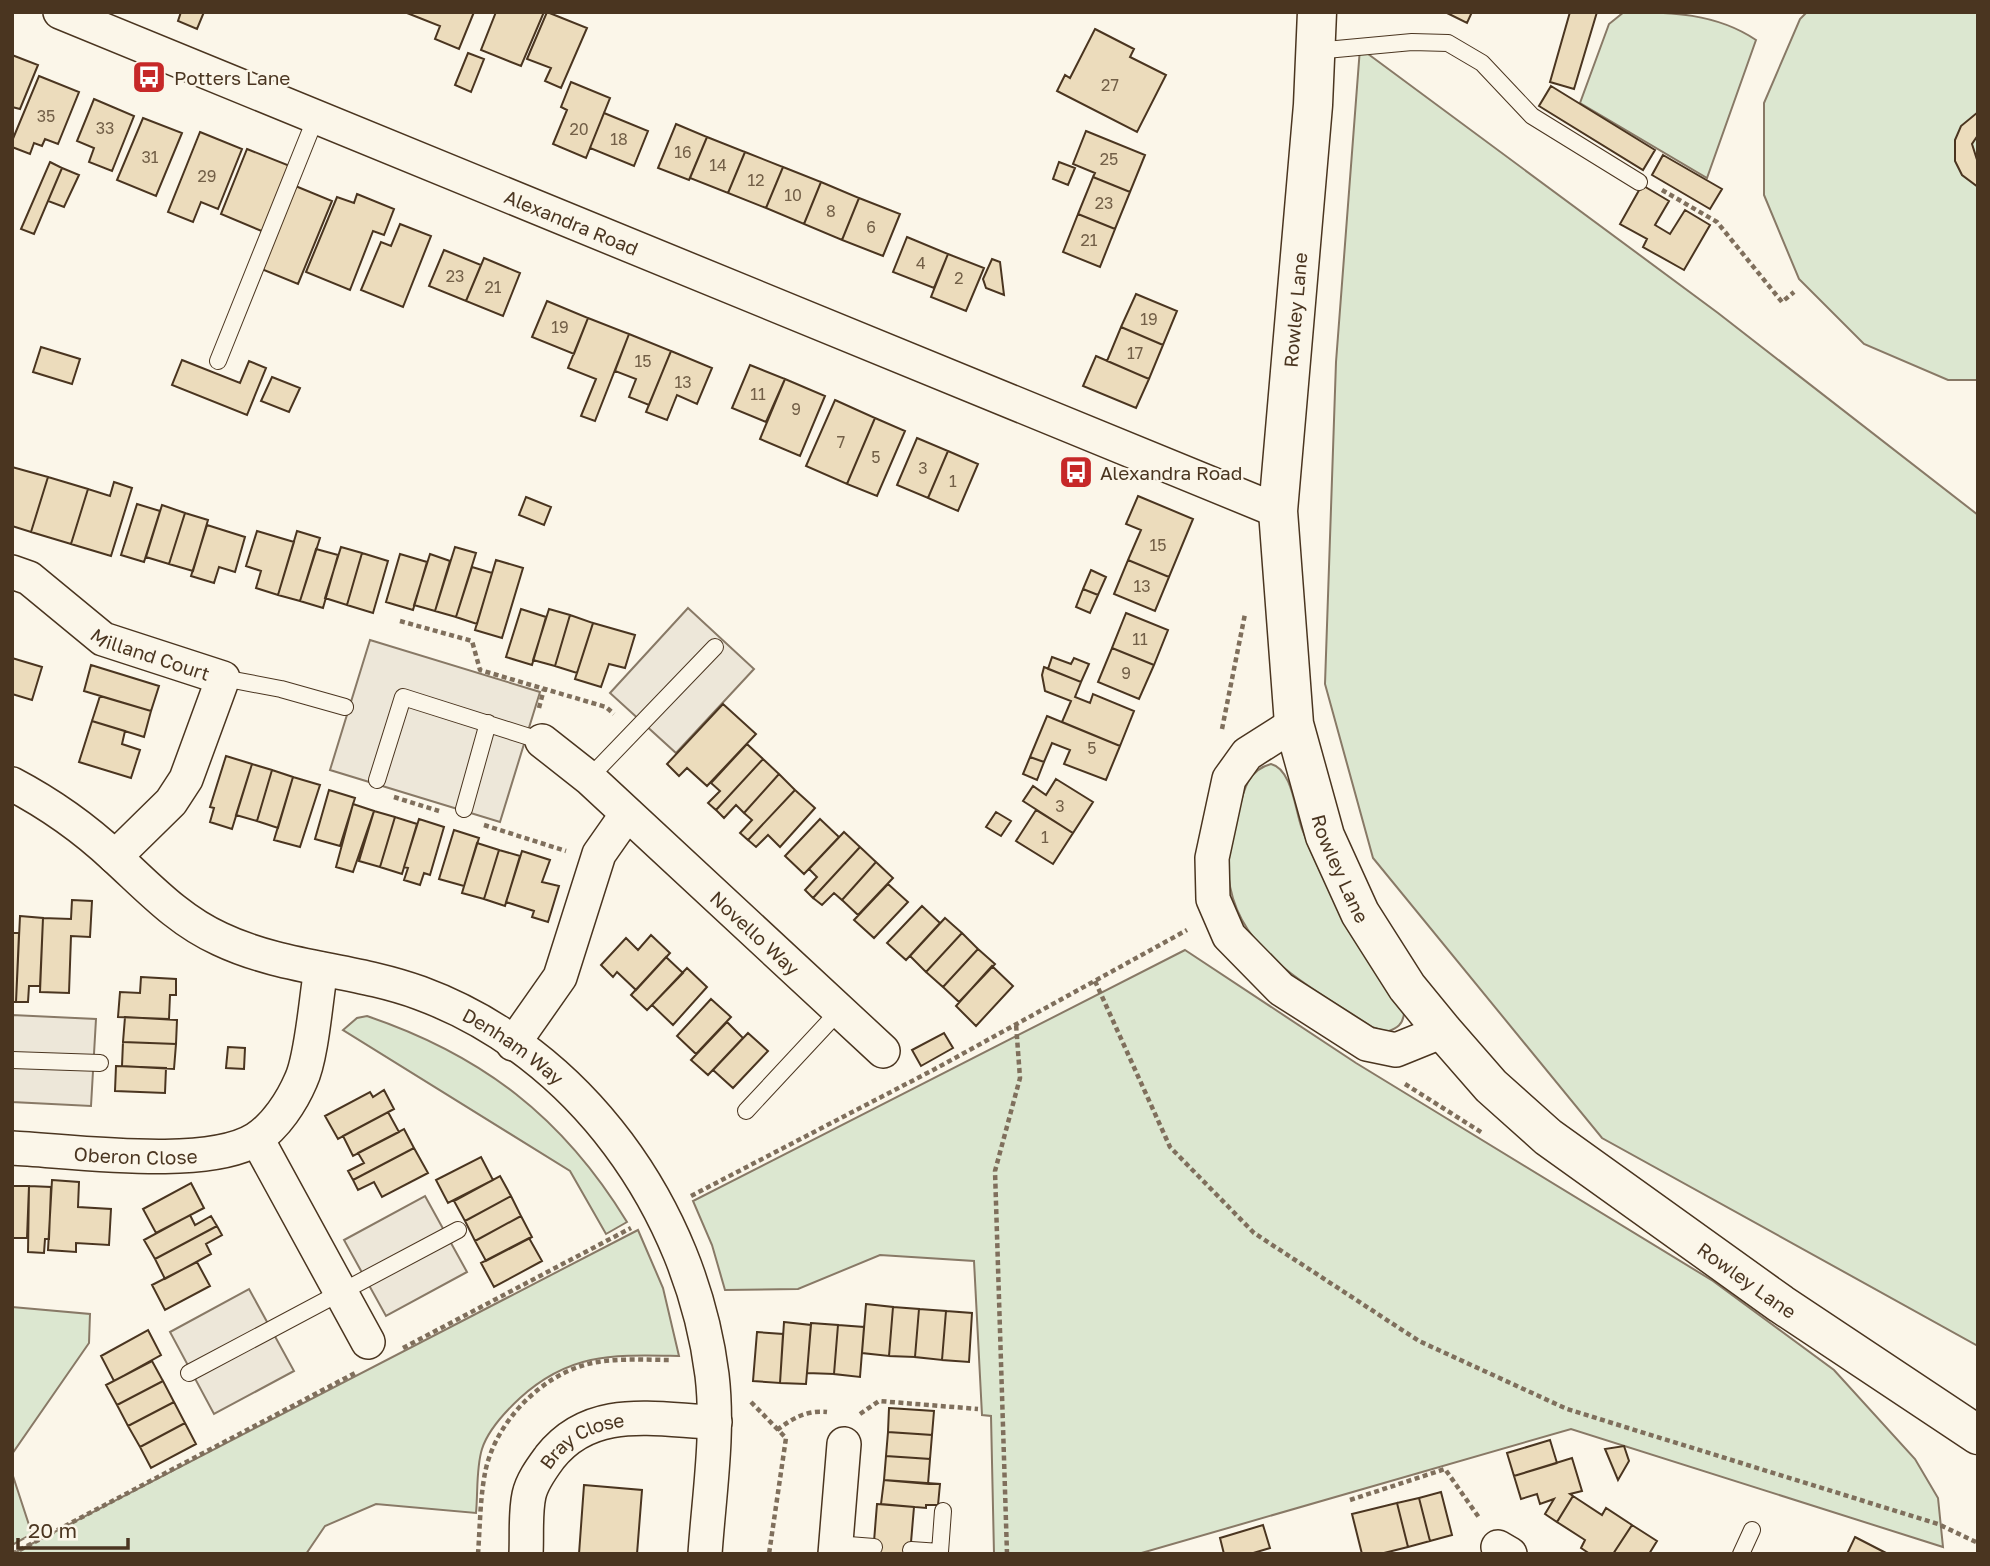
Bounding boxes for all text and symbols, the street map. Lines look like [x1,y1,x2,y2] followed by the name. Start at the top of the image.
[130,58,168,96] bus stop icon: Potters Lane
[174,66,290,89] place label: Potters Lane
[1101,75,1119,95] house number: 27
[37,106,55,126] house number: 35
[96,118,114,138] house number: 33
[569,119,589,139] house number: 20
[610,129,628,149] house number: 18
[674,142,692,162] house number: 16
[141,147,159,167] house number: 31
[1100,149,1118,169] house number: 25
[709,155,727,175] house number: 14
[198,166,216,186] house number: 29
[747,170,765,190] house number: 12
[501,184,642,259] street label: Alexandra Road
[784,185,802,205] house number: 10
[1095,193,1113,213] house number: 23
[826,201,836,221] house number: 8
[866,217,876,237] house number: 6
[1080,230,1098,250] house number: 21
[1279,251,1311,369] street label: Rowley Lane
[916,253,926,273] house number: 4
[446,266,464,286] house number: 23
[954,268,964,288] house number: 2
[484,277,502,297] house number: 21
[1140,309,1158,329] house number: 19
[551,317,569,337] house number: 19
[1127,343,1143,363] house number: 17
[634,351,652,371] house number: 15
[674,372,692,392] house number: 13
[750,384,766,404] house number: 11
[791,399,801,419] house number: 9
[837,432,845,452] house number: 7
[871,447,881,467] house number: 5
[1057,453,1095,491] bus stop icon: Alexandra Road
[918,458,928,478] house number: 3
[1100,461,1243,484] place label: Alexandra Road
[949,471,957,491] house number: 1
[1149,535,1167,555] house number: 15
[1133,576,1151,596] house number: 13
[87,623,213,685] street label: Milland Court
[1132,629,1148,649] house number: 11
[1121,663,1131,683] house number: 9
[1087,738,1097,758] house number: 5
[1055,796,1065,816] house number: 3
[1308,811,1374,927] street label: Rowley Lane
[1041,827,1049,847] house number: 1
[706,886,805,980] street label: Novello Way
[459,1002,569,1089] street label: Denham Way
[73,1141,198,1168] street label: Oberon Close
[1693,1237,1801,1323] street label: Rowley Lane
[534,1408,625,1473] street label: Bray Close
[18,1506,128,1550] scale bar
[28,1517,77,1543] text: 20 m

